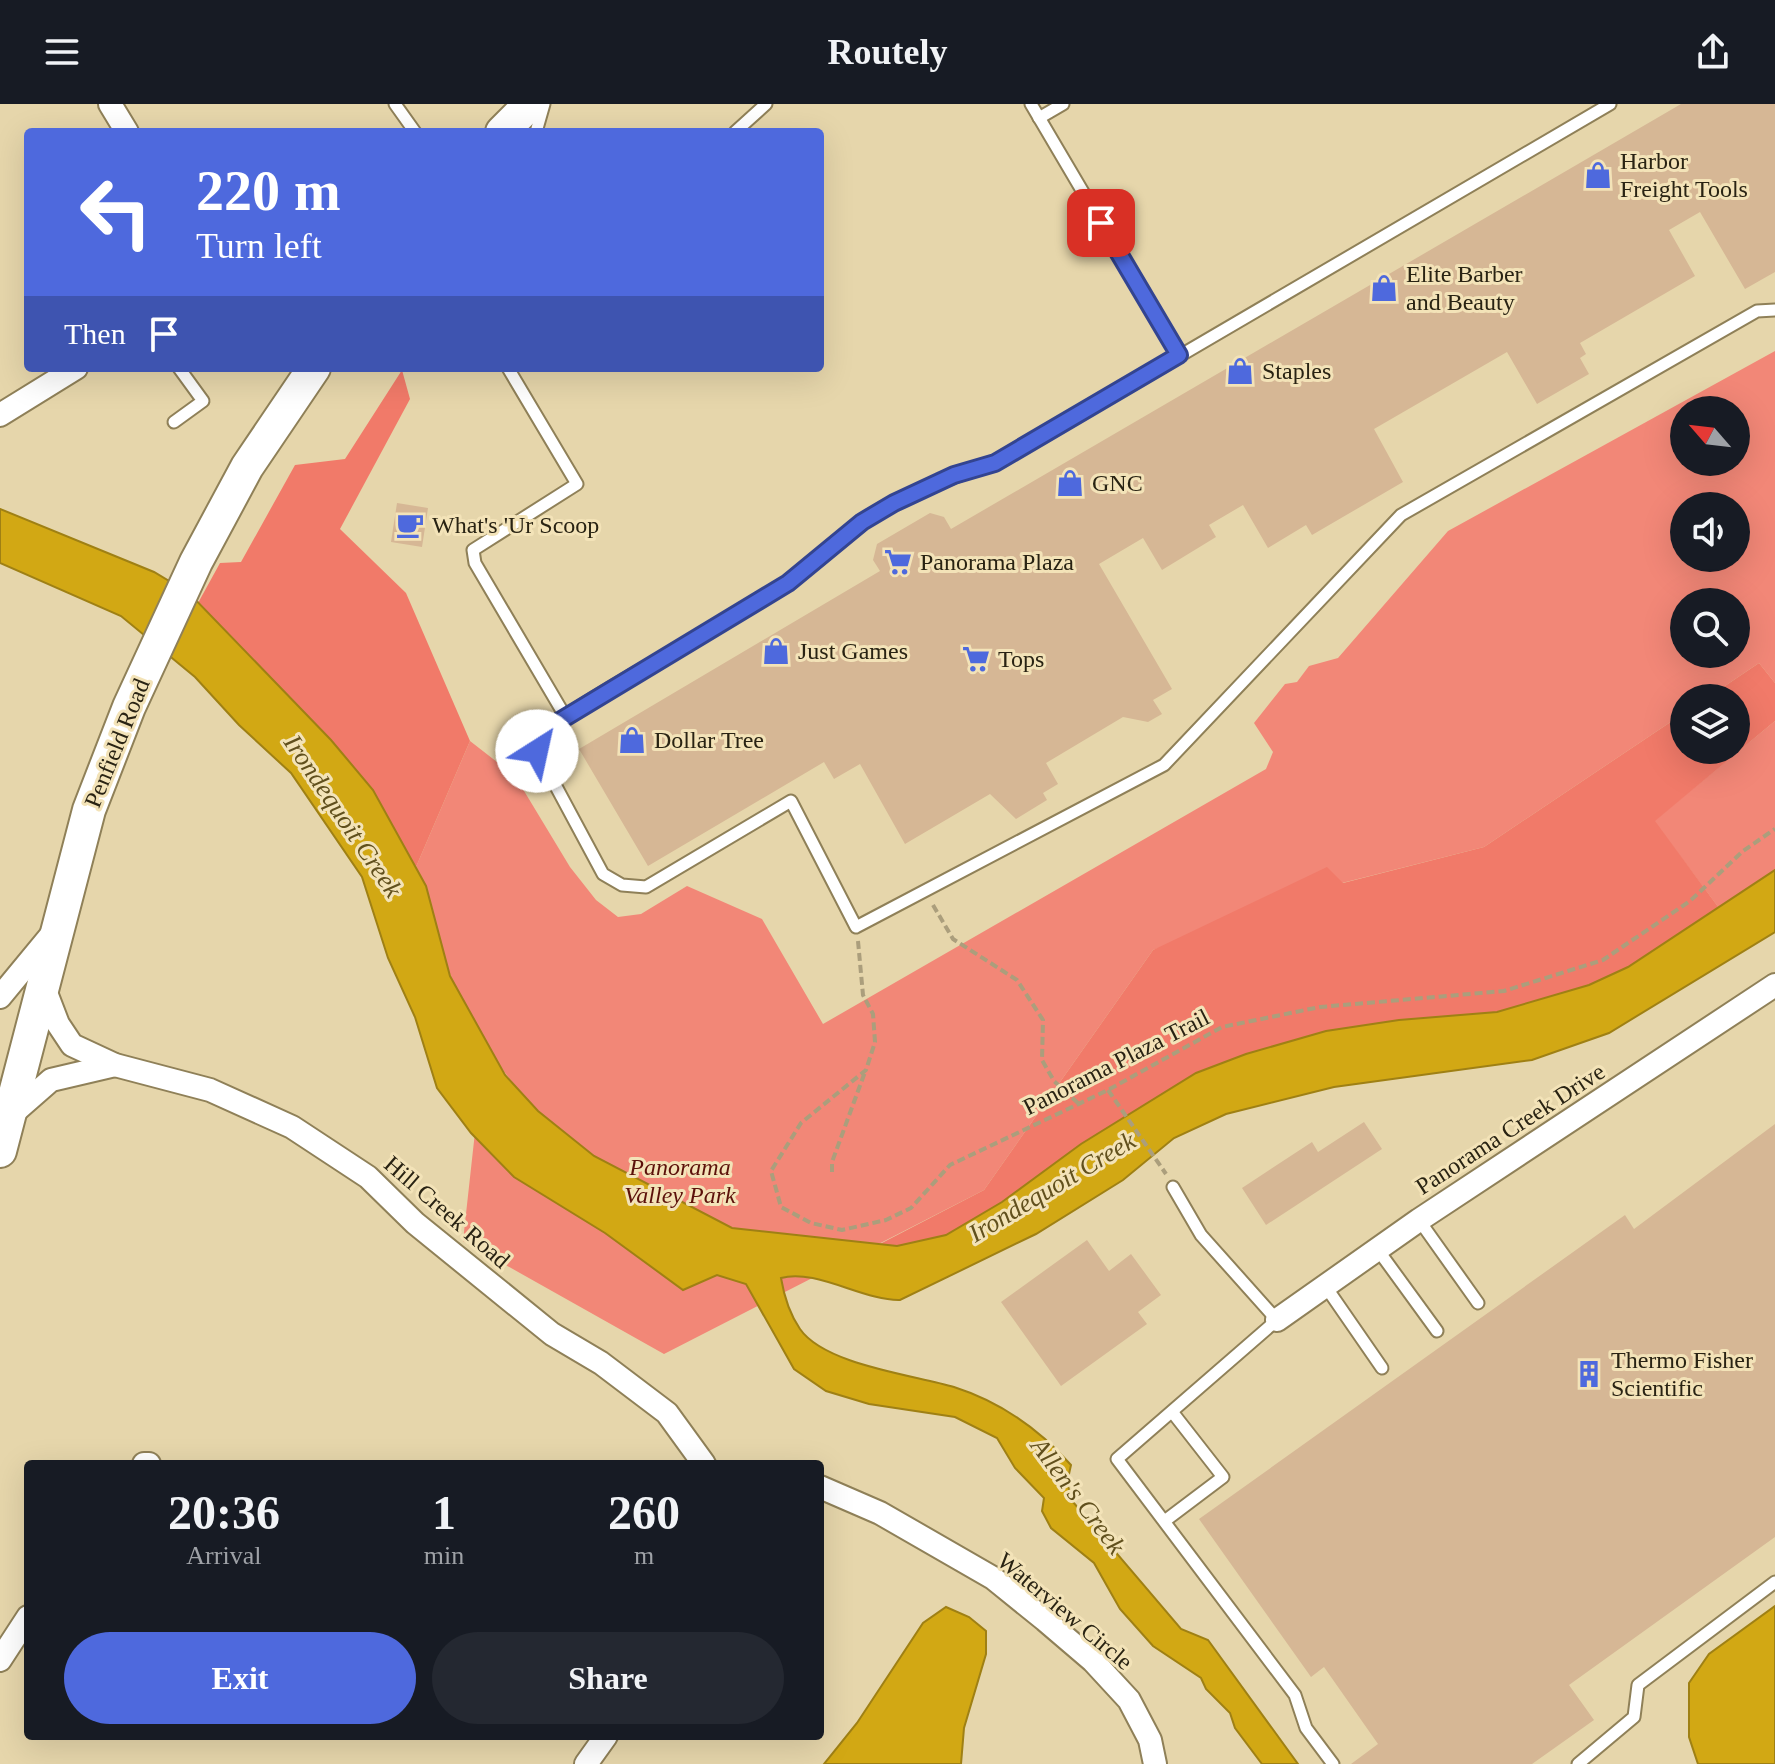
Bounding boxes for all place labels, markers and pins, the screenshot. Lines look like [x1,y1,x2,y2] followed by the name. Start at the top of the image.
[1620,148,1748,202] place label: Harbor Freight Tools
[1583,160,1613,190] shop icon: Harbor Freight Tools
[1067,189,1135,257] pin
[1406,261,1523,315] place label: Elite Barber and Beauty
[1369,273,1399,303] shop icon: Elite Barber and Beauty
[1225,356,1255,386] shop icon: Staples
[1262,358,1331,384] place label: Staples
[1055,468,1085,498] shop icon: GNC
[1092,470,1143,496] place label: GNC
[395,510,425,540] cafe icon: What's 'Ur Scoop
[432,512,599,538] place label: What's 'Ur Scoop
[883,547,913,577] supermarket icon: Panorama Plaza
[920,549,1074,575] place label: Panorama Plaza
[761,636,791,666] shop icon: Just Games
[798,638,908,664] place label: Just Games
[961,644,991,674] supermarket icon: Tops
[998,646,1044,672] place label: Tops
[617,725,647,755] shop icon: Dollar Tree
[654,727,764,753] place label: Dollar Tree
[1611,1347,1753,1401] place label: Thermo Fisher Scientific
[1574,1359,1604,1389] building icon: Thermo Fisher Scientific

